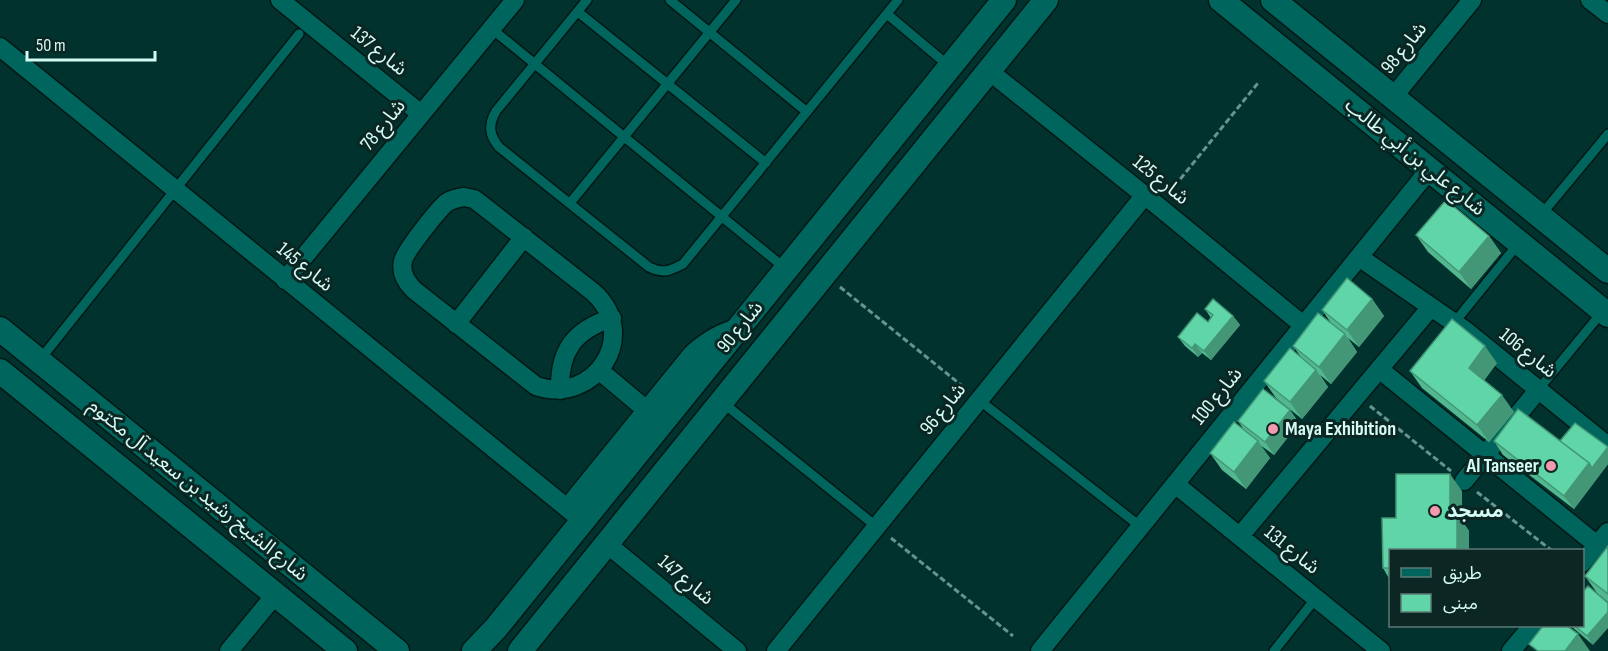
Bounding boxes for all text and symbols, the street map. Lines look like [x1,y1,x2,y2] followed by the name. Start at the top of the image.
[1376,17,1434,80] street label: شارع 98
[345,21,412,83] street label: شارع 137
[27,24,154,62] scale bar
[36,35,66,56] text: 50 m
[1338,93,1490,223] street label: شارع علي بن أبي طالب
[355,95,412,157] street label: شارع 78
[1127,150,1194,212] street label: شارع 125
[271,237,338,299] street label: شارع 145
[712,296,770,359] street label: شارع 90
[1493,323,1562,385] street label: شارع 106
[1187,362,1249,431] street label: شارع 100
[915,378,973,441] street label: شارع 96
[82,394,313,588] street label: شارع الشيخ رشيد بن سعيد آل مكتوم
[1285,417,1396,441] place label: Maya Exhibition
[1266,422,1280,436] marker: Maya Exhibition
[1466,454,1539,478] place label: Al Tanseer
[1544,459,1558,473] marker: Al Tanseer
[1447,499,1504,523] place label: مسجد
[1428,504,1442,518] marker: مسجد
[1258,520,1325,581] street label: شارع 131
[1389,549,1584,627] legend
[652,550,719,612] street label: شارع 147
[1443,563,1482,584] text: طريق
[1443,593,1478,614] text: مبنى

